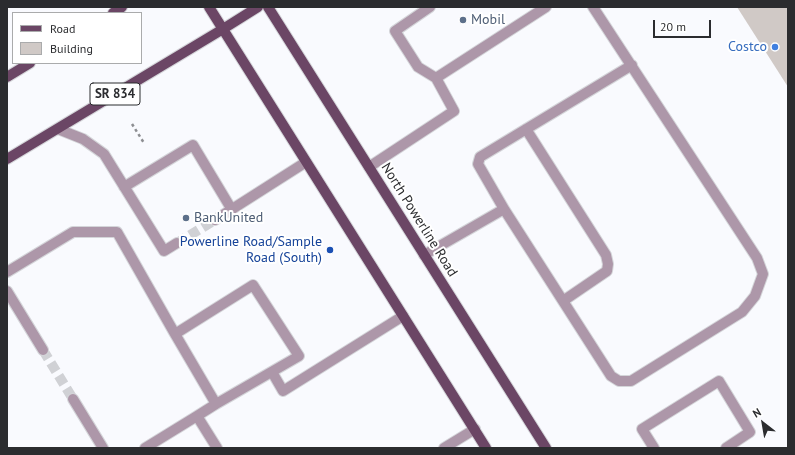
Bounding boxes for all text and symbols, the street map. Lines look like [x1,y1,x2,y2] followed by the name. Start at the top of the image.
[12,12,142,64] legend
[471,12,505,28] place label: Mobil
[655,12,713,38] scale bar
[458,15,468,25] marker: Mobil
[660,19,686,34] text: 20 m
[50,21,75,36] text: Road
[728,39,767,55] place label: Costco
[50,41,93,56] text: Building
[770,42,780,52] marker: Costco
[90,83,140,105] road number: SR 834
[377,160,461,280] street label: North Powerline Road
[194,210,263,226] place label: BankUnited
[181,213,191,223] marker: BankUnited
[180,234,322,266] place label: Powerline Road/Sample Road (South)
[325,245,335,255] marker: Powerline Road/Sample Road (South)
[743,403,783,443] north arrow
[750,405,764,421] text: N

